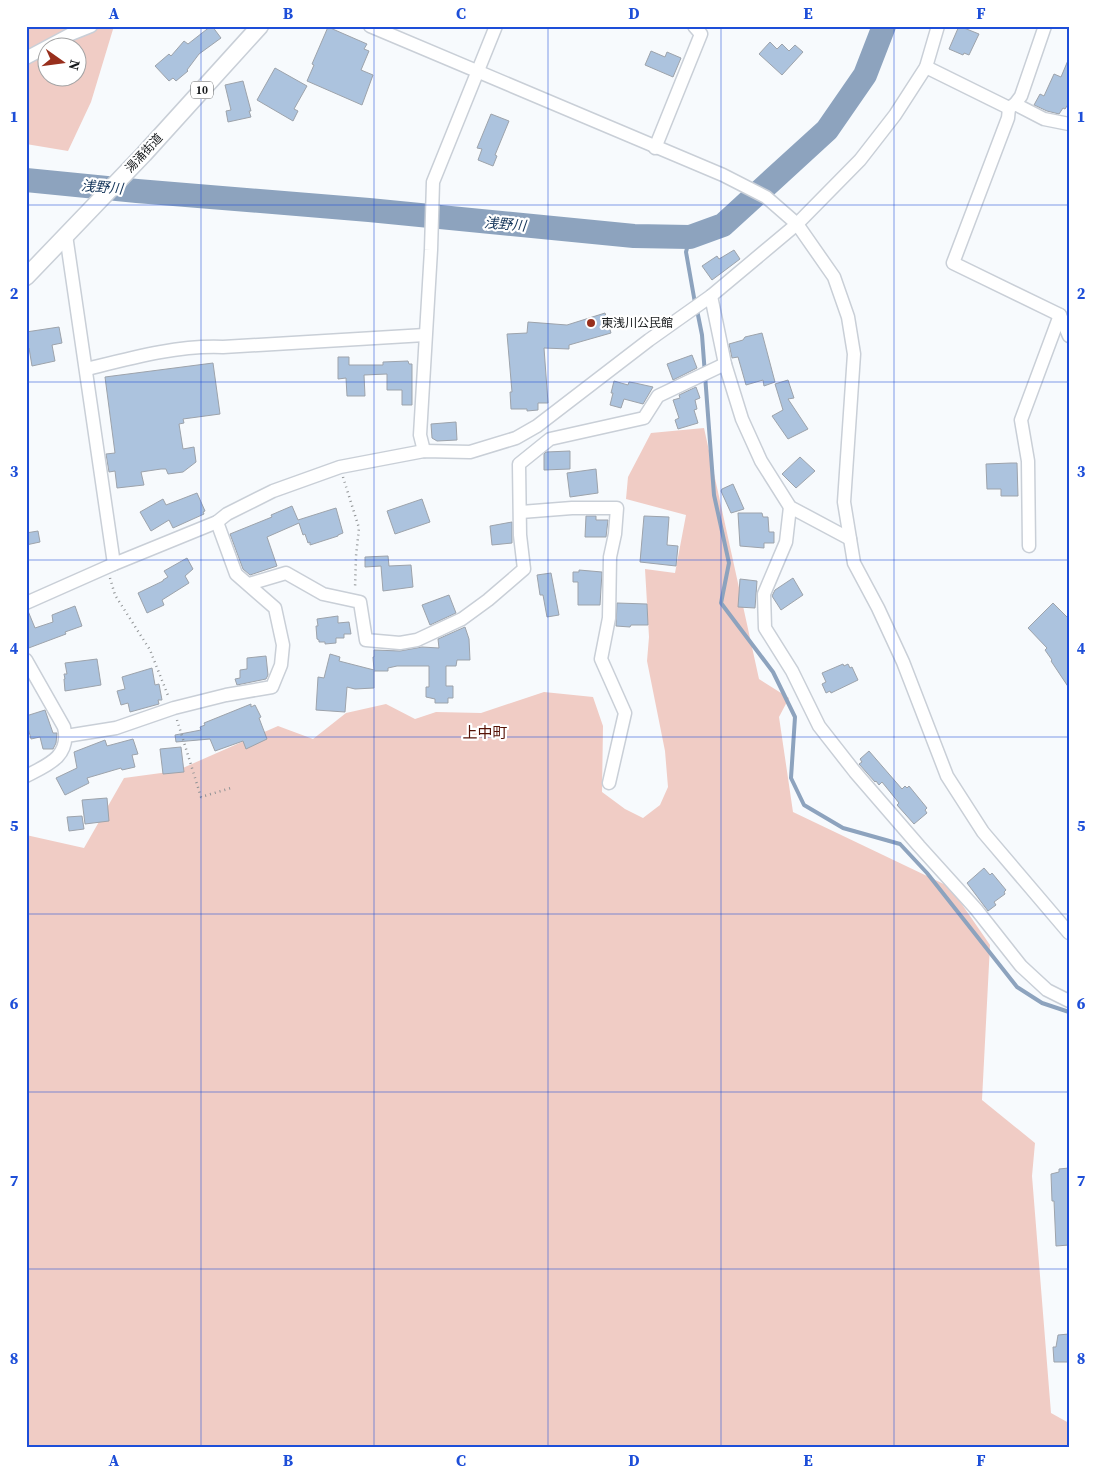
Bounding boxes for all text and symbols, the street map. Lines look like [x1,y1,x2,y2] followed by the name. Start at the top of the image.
[109,2,120,24] text: A
[283,2,294,24] text: B
[456,2,466,24] text: C
[628,2,640,24] text: D
[803,2,813,24] text: E
[976,2,986,24] text: F
[38,38,88,88] north arrow
[64,58,86,73] text: N
[191,82,213,98] road number: 10
[10,105,18,127] text: 1
[1077,105,1085,127] text: 1
[122,130,166,176] street label: 湯涌街道
[80,175,126,199] water label: 浅野川
[483,212,529,236] water label: 浅野川
[10,282,19,304] text: 2
[1077,282,1086,304] text: 2
[601,315,673,331] place label: 東浅川公民館
[585,317,597,329] marker: 東浅川公民館
[10,460,19,482] text: 3
[1077,460,1086,482] text: 3
[10,637,19,659] text: 4
[1077,637,1086,659] text: 4
[462,722,508,743] district label: 上中町
[10,814,19,836] text: 5
[1077,814,1086,836] text: 5
[10,992,19,1014] text: 6
[1077,992,1086,1014] text: 6
[10,1169,19,1191] text: 7
[1077,1169,1086,1191] text: 7
[10,1347,18,1369] text: 8
[1077,1347,1085,1369] text: 8
[109,1449,120,1471] text: A
[283,1449,294,1471] text: B
[456,1449,466,1471] text: C
[628,1449,640,1471] text: D
[803,1449,813,1471] text: E
[976,1449,986,1471] text: F

